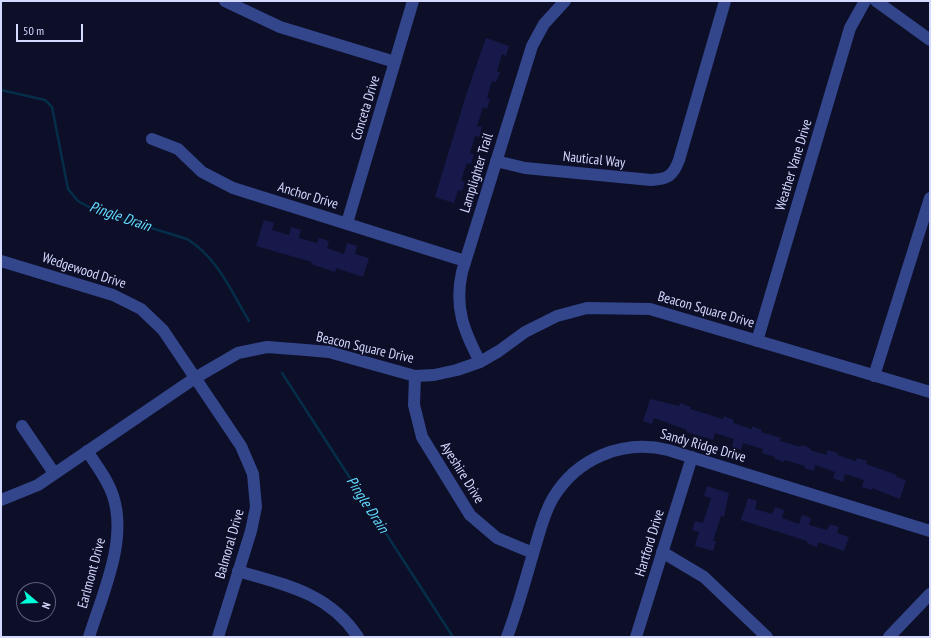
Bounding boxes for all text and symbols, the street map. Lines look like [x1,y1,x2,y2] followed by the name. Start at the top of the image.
[18,16,85,42] scale bar
[23,23,44,38] text: 50 m
[348,74,384,142] street label: Conceta Drive
[772,117,816,213] street label: Weather Vane Drive
[457,131,497,215] street label: Lamplighter Trail
[562,148,626,172] street label: Nautical Way
[276,179,340,213] street label: Anchor Drive
[87,198,153,236] water label: Pingle Drain
[40,250,128,292] street label: Wedgewood Drive
[656,288,756,332] street label: Beacon Square Drive
[315,329,415,367] street label: Beacon Square Drive
[658,426,748,466] street label: Sandy Ridge Drive
[437,439,487,507] street label: Ayeshire Drive
[342,473,392,537] water label: Pingle Drain
[212,507,248,581] street label: Balmoral Drive
[632,508,668,578] street label: Hartford Drive
[75,536,109,610] street label: Earlmont Drive
[16,582,56,622] north arrow
[39,600,54,611] text: N

